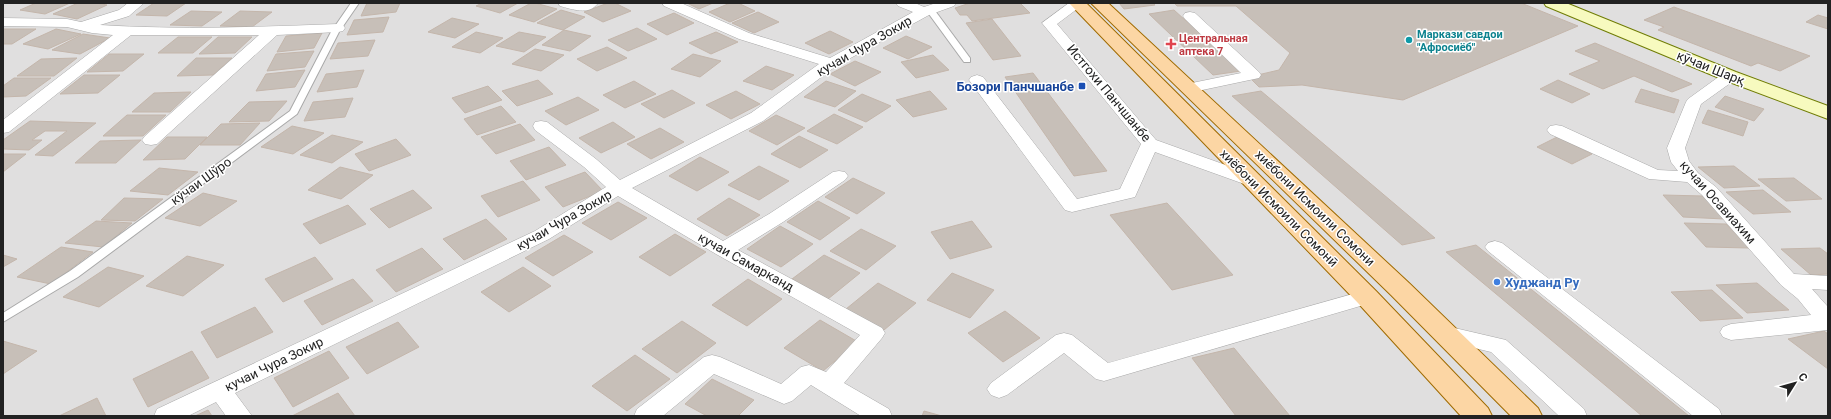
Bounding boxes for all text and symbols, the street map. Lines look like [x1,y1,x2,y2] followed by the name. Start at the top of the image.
[814,13,914,79] street label: кучаи Чура Зокир
[1417,28,1503,54] place label: Маркази савдои "Афросиёб"
[1179,32,1248,58] place label: Центральная аптека 7
[1404,35,1414,45] marker: Маркази савдои "Афросиёб"
[1166,39,1176,49] marker: Центральная аптека 7
[1064,41,1154,145] street label: Истгохи Панчшанбе
[1675,47,1748,89] street label: кӯчаи Шарқ
[956,79,1074,94] place label: Бозори Панчшанбе
[1077,81,1087,91] marker: Бозори Панчшанбе
[1217,146,1341,270] street label: хиёбони Исмоили Сомонӣ
[1252,147,1378,269] street label: хиёбони Исмоили Сомони
[168,154,234,208] street label: кўчаи Шўро
[1677,157,1759,247] street label: кучаи Осавиахим
[514,187,614,253] street label: кучаи Чура Зокир
[696,229,797,295] street label: кучаи Самарканд
[1505,275,1580,290] place label: Худжанд Ру
[1492,277,1502,287] marker: Худжанд Ру
[222,334,326,394] street label: кучаи Чура Зокир
[1775,363,1815,403] north arrow
[1795,370,1810,384] text: С

